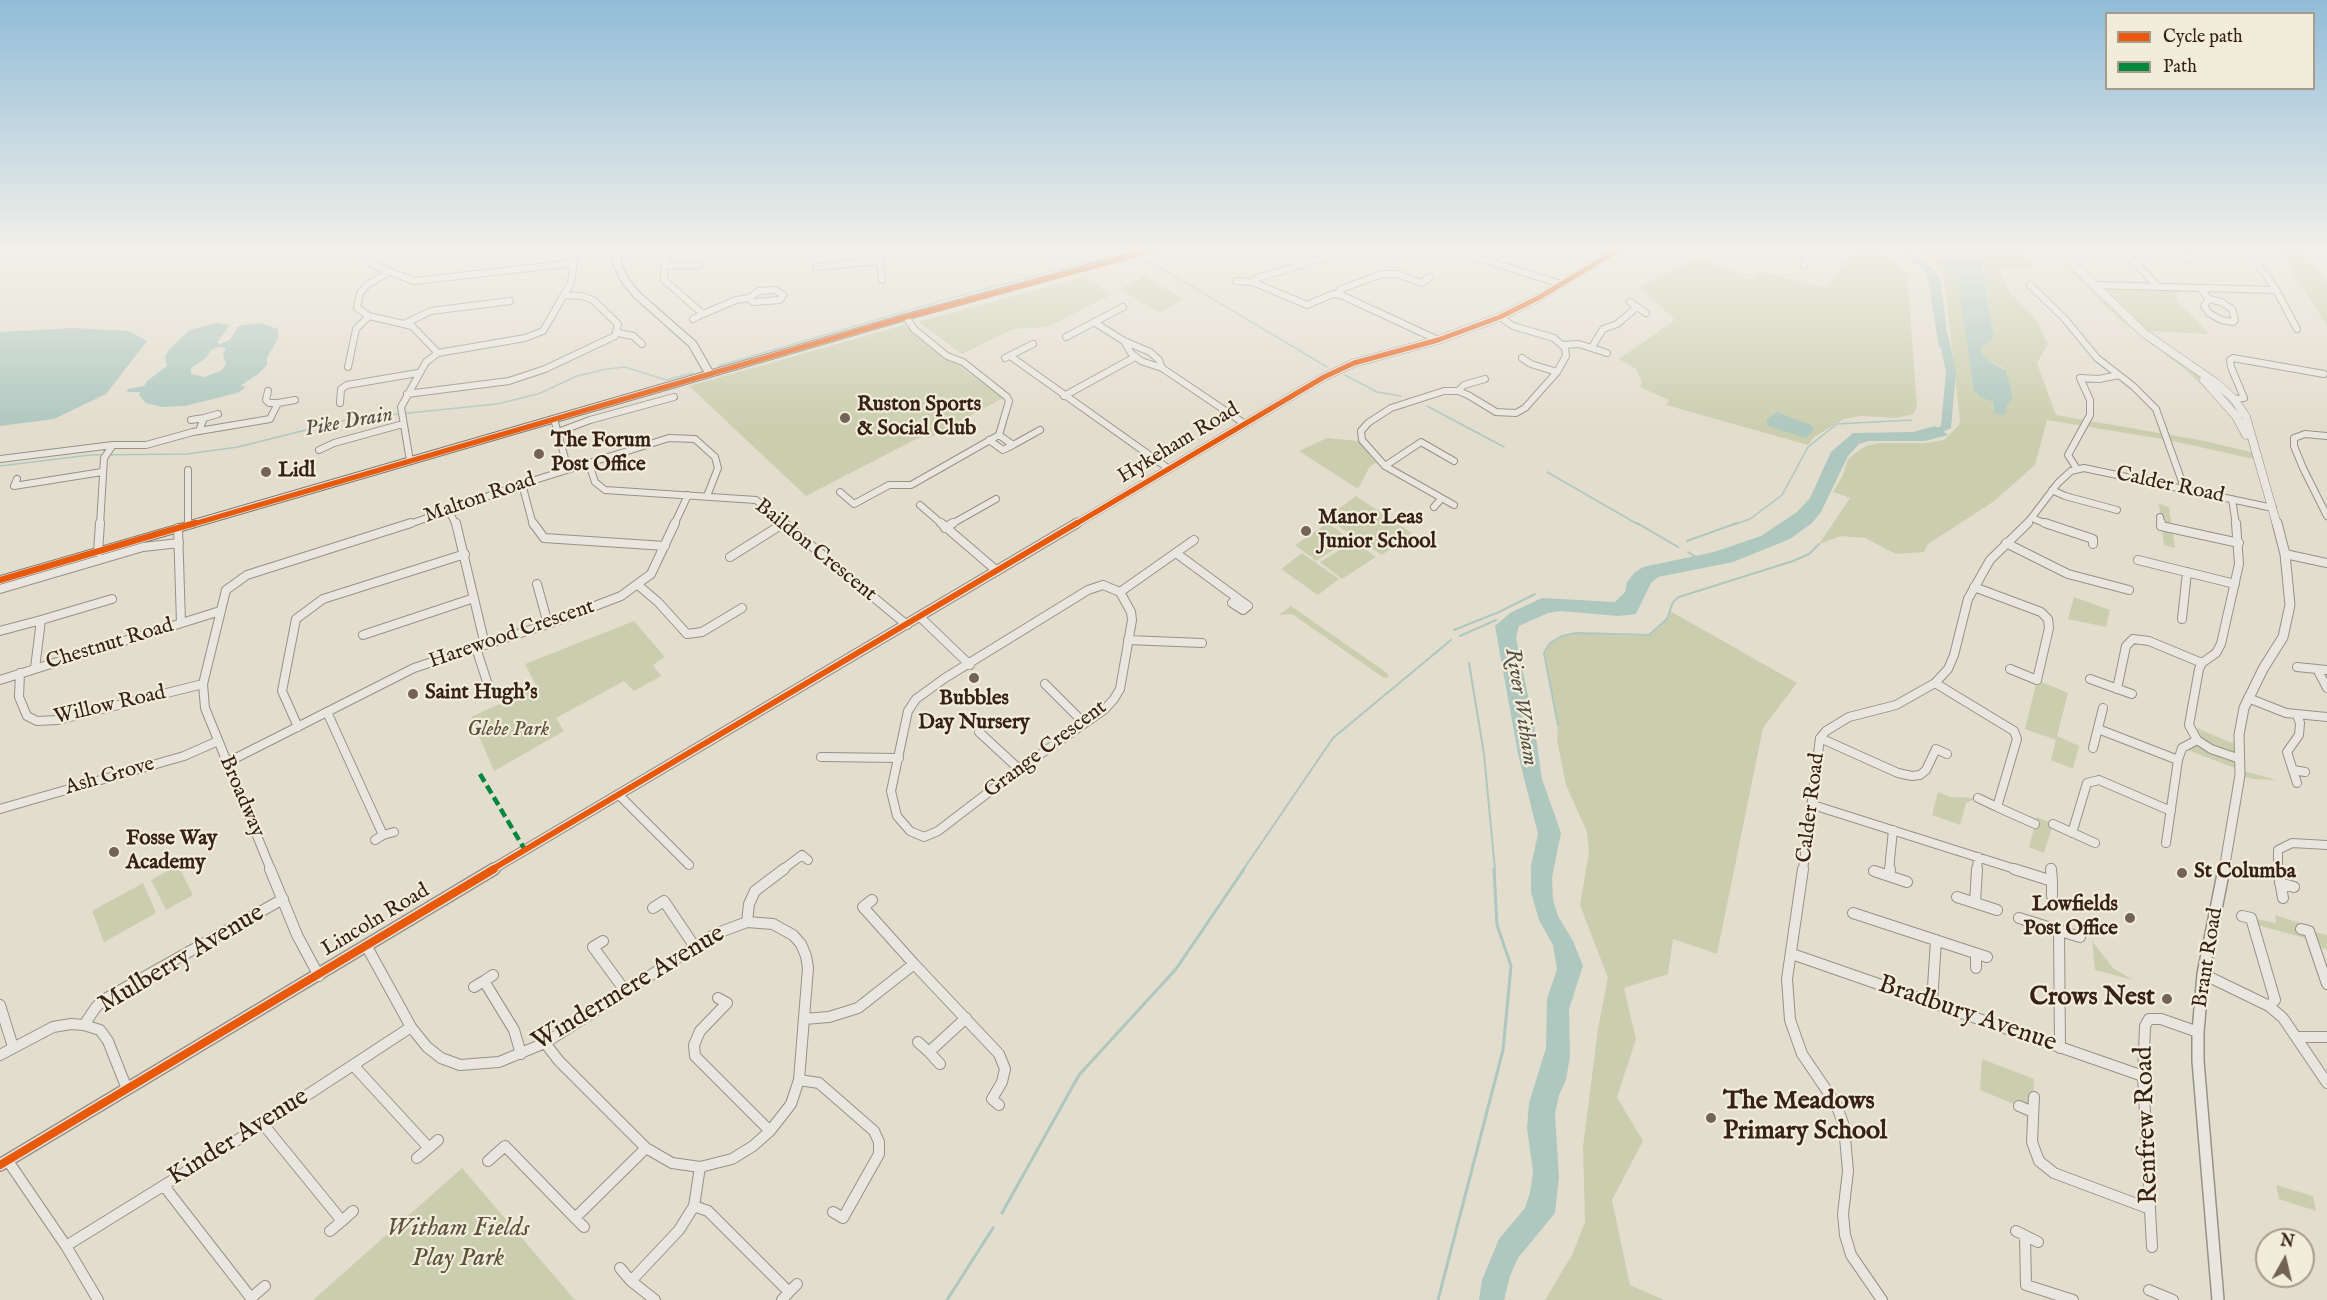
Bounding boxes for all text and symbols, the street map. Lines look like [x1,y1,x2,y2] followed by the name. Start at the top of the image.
[2105,12,2315,90] legend
[2163,26,2243,49] text: Cycle path
[2163,56,2197,79] text: Path
[857,393,981,443] place label: Ruston Sports & Social Club
[1114,398,1244,490] street label: Hykeham Road
[303,402,395,444] water label: Pike Drain
[838,411,852,425] marker: Ruston Sports & Social Club
[551,429,651,479] place label: The Forum Post Office
[532,447,546,461] marker: The Forum Post Office
[278,459,315,485] place label: Lidl
[2113,462,2227,510] street label: Calder Road
[259,465,273,479] marker: Lidl
[421,468,539,530] street label: Malton Road
[749,494,881,608] street label: Baildon Crescent
[1318,506,1436,556] place label: Manor Leas Junior School
[1299,524,1313,538] marker: Manor Leas Junior School
[426,595,598,675] street label: Harewood Crescent
[43,614,177,676] street label: Chestnut Road
[1498,646,1542,768] water label: River Witham
[967,671,981,685] marker: Bubbles Day Nursery
[52,681,168,731] street label: Willow Road
[425,681,538,707] place label: Saint Hugh's
[406,687,420,701] marker: Saint Hugh's
[918,687,1030,737] place label: Bubbles Day Nursery
[980,696,1112,804] street label: Grange Crescent
[467,718,549,744] park label: Glebe Park
[62,752,158,802] street label: Ash Grove
[1793,752,1831,864] street label: Calder Road
[213,753,269,841] street label: Broadway
[126,827,217,877] place label: Fosse Way Academy
[107,845,121,859] marker: Fosse Way Academy
[2194,860,2296,886] place label: St Columba
[2175,866,2189,880] marker: St Columba
[318,879,434,963] street label: Lincoln Road
[2023,893,2118,943] place label: Lowfields Post Office
[94,898,270,1022] street label: Mulberry Avenue
[2189,906,2229,1010] street label: Brant Road
[2123,911,2137,925] marker: Lowfields Post Office
[527,919,731,1059] street label: Windermere Avenue
[1874,970,2060,1060] street label: Bradbury Avenue
[2030,983,2155,1015] place label: Crows Nest
[2160,992,2174,1006] marker: Crows Nest
[2130,1046,2166,1204] street label: Renfrew Road
[163,1082,315,1194] street label: Kinder Avenue
[1723,1087,1887,1148] place label: The Meadows Primary School
[1704,1111,1718,1125] marker: The Meadows Primary School
[387,1214,529,1276] park label: Witham Fields Play Park
[2255,1228,2315,1288] north arrow
[2279,1231,2295,1253] text: N

